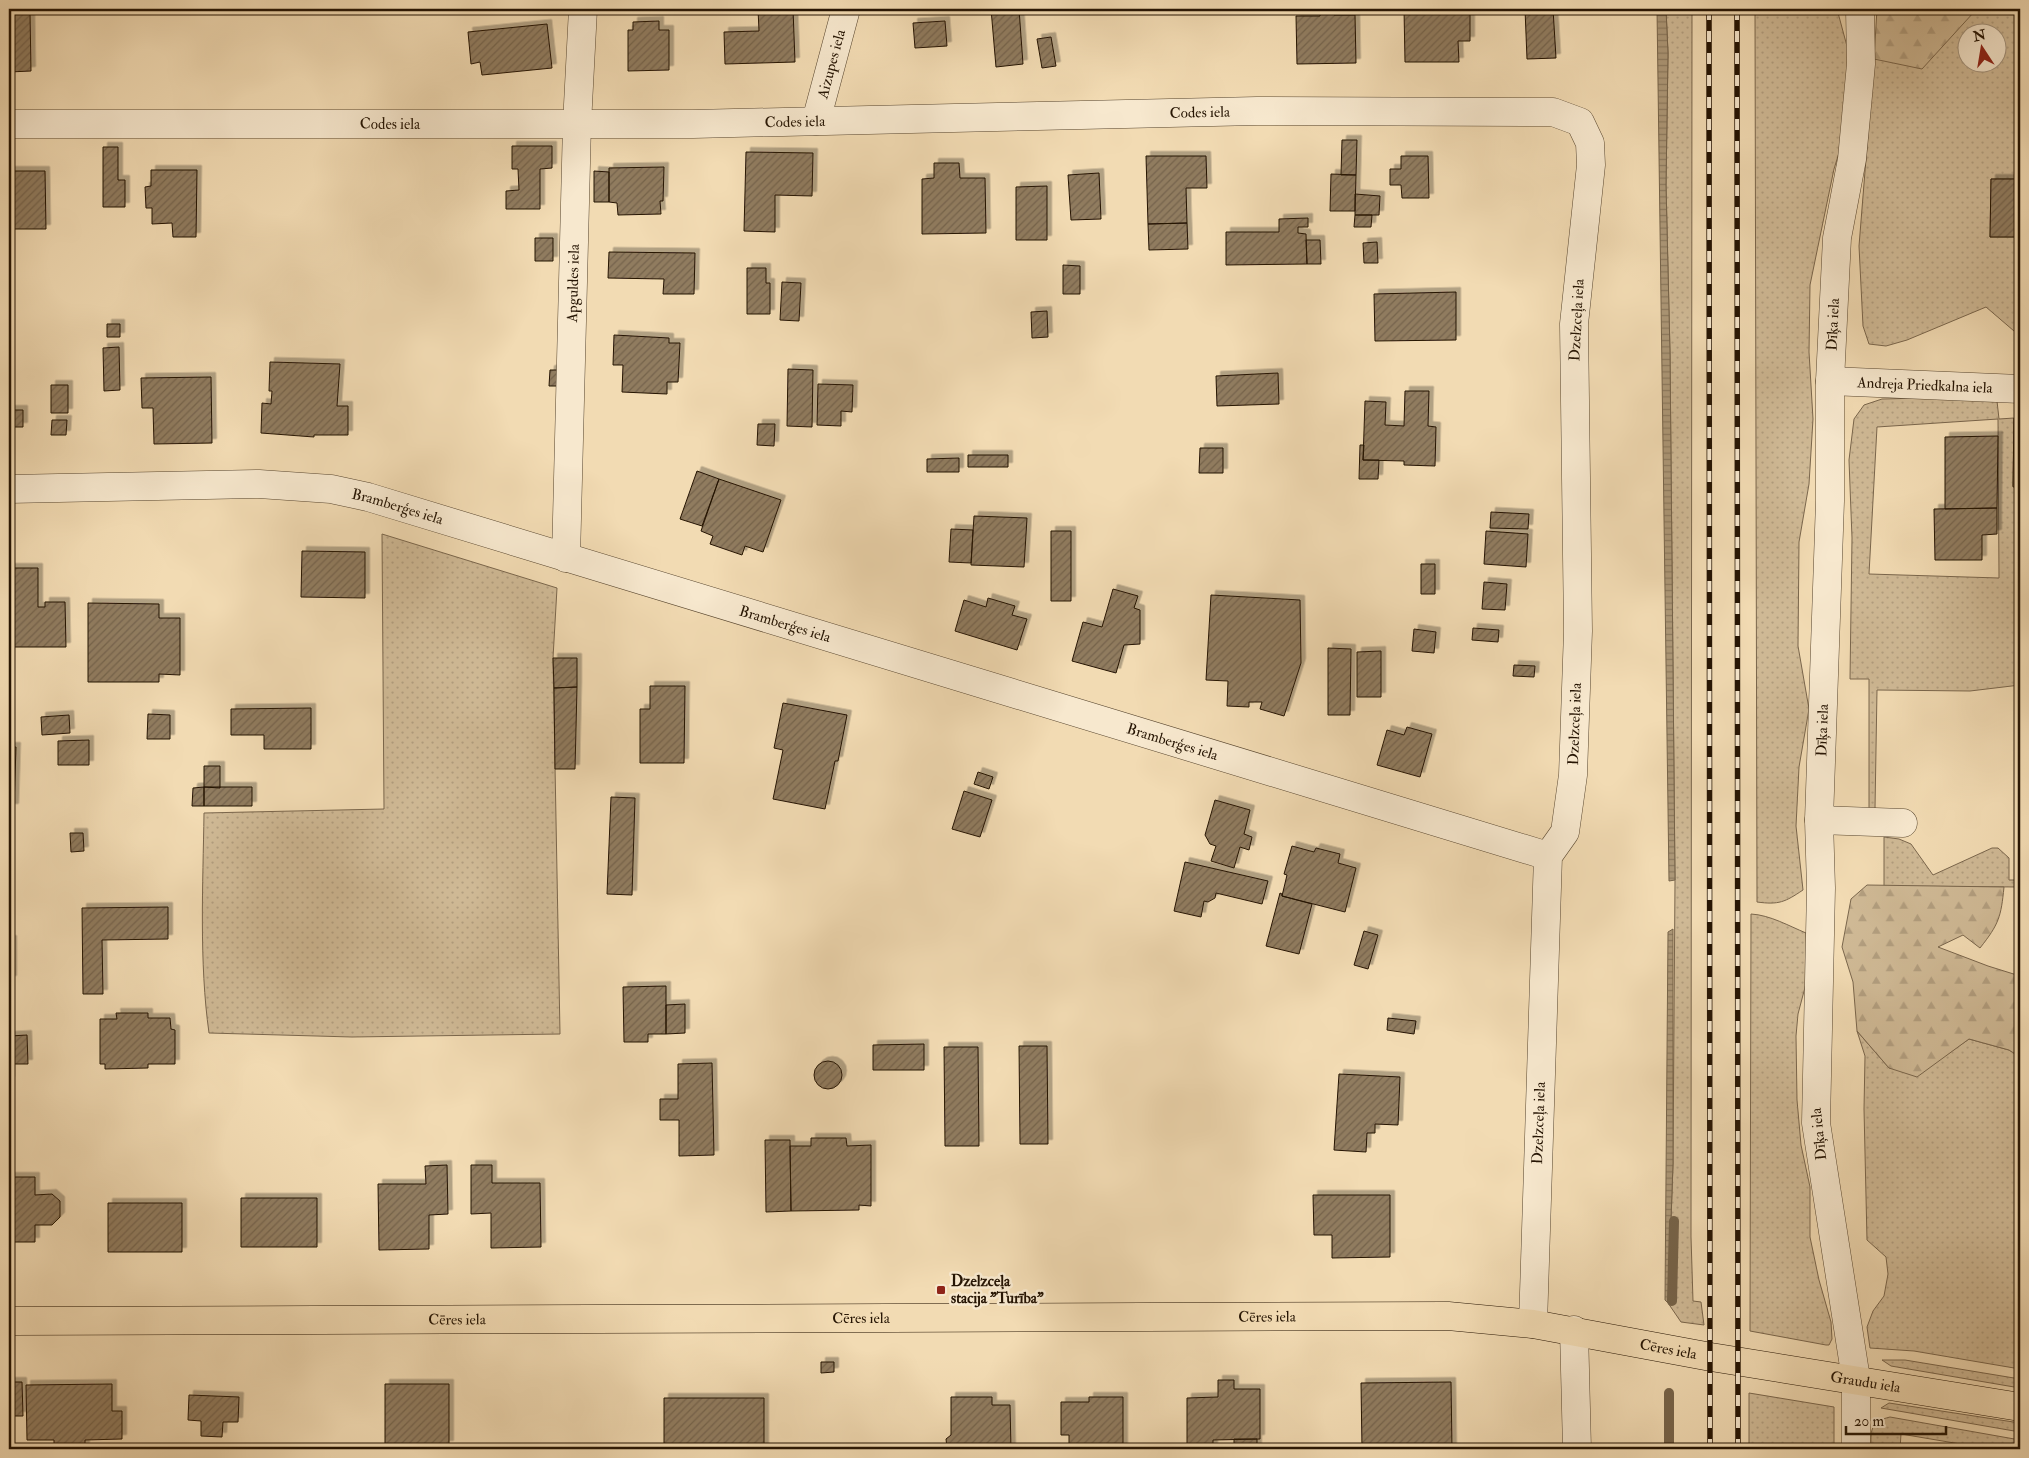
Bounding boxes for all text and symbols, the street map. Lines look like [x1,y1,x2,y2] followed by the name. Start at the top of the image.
[1956,22,2006,72] north arrow
[813,26,850,102] street label: Aizupes iela
[1971,26,1988,46] text: N
[1169,102,1231,123] street label: Codes iela
[765,111,826,132] street label: Codes iela
[360,115,421,134] street label: Codes iela
[562,243,583,324] street label: Apguldes iela
[1565,277,1589,362] street label: Dzelzceļa iela
[1822,297,1844,351] street label: Dīķa iela
[1856,373,1994,397] street label: Andreja Priedkalna iela
[350,484,446,529] street label: Bramberģes iela
[737,601,834,647] street label: Bramberģes iela
[1564,682,1586,766] street label: Dzelzceļa iela
[1812,703,1833,757] street label: Dīķa iela
[1125,719,1221,765] street label: Bramberģes iela
[1528,1081,1550,1165] street label: Dzelzceļa iela
[1807,1106,1831,1161] street label: Dīķa iela
[951,1272,1044,1308] place label: Dzelzceļa stacija "Turība"
[935,1284,947,1296] marker: Dzelzceļa stacija "Turība"
[1238,1307,1297,1326] street label: Cēres iela
[832,1308,891,1328] street label: Cēres iela
[428,1310,487,1329] street label: Cēres iela
[1638,1334,1699,1364] street label: Cēres iela
[1829,1367,1903,1397] street label: Graudu iela
[1846,1403,1946,1435] scale bar
[1854,1412,1884,1431] text: 20 m

